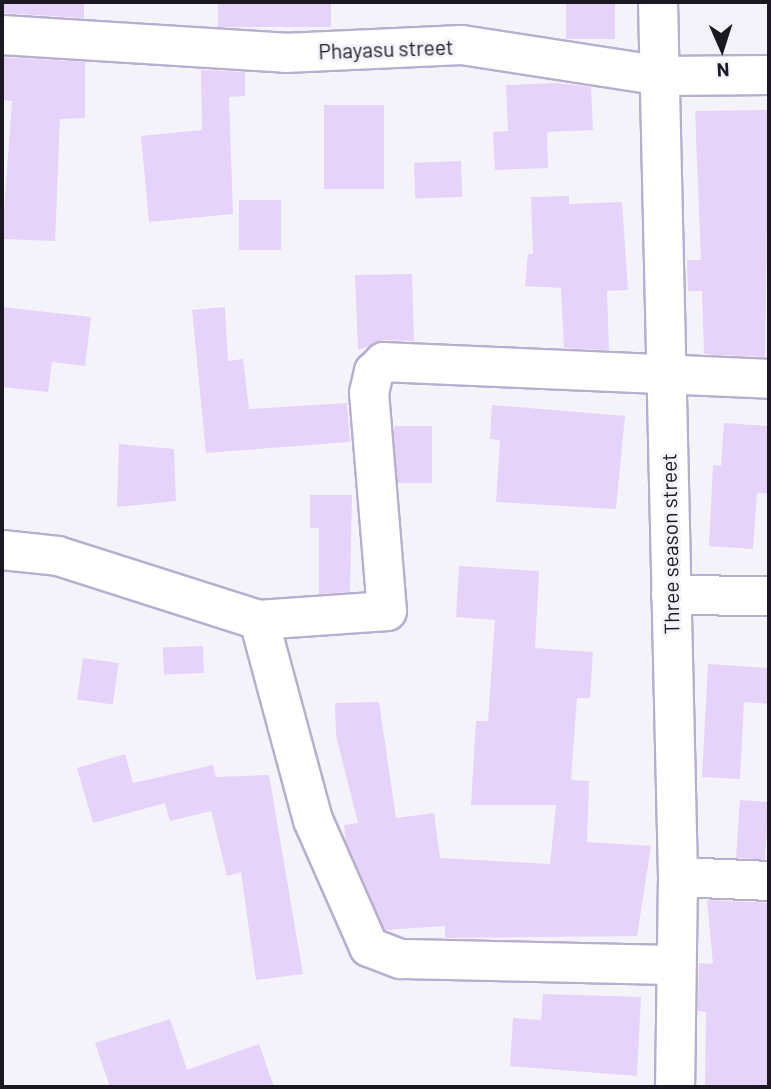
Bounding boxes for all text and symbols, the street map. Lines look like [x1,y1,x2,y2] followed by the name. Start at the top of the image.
[687,14,757,84] north arrow
[318,34,454,64] street label: Phayasu street
[716,59,730,82] text: N
[656,453,684,635] street label: Three season street

